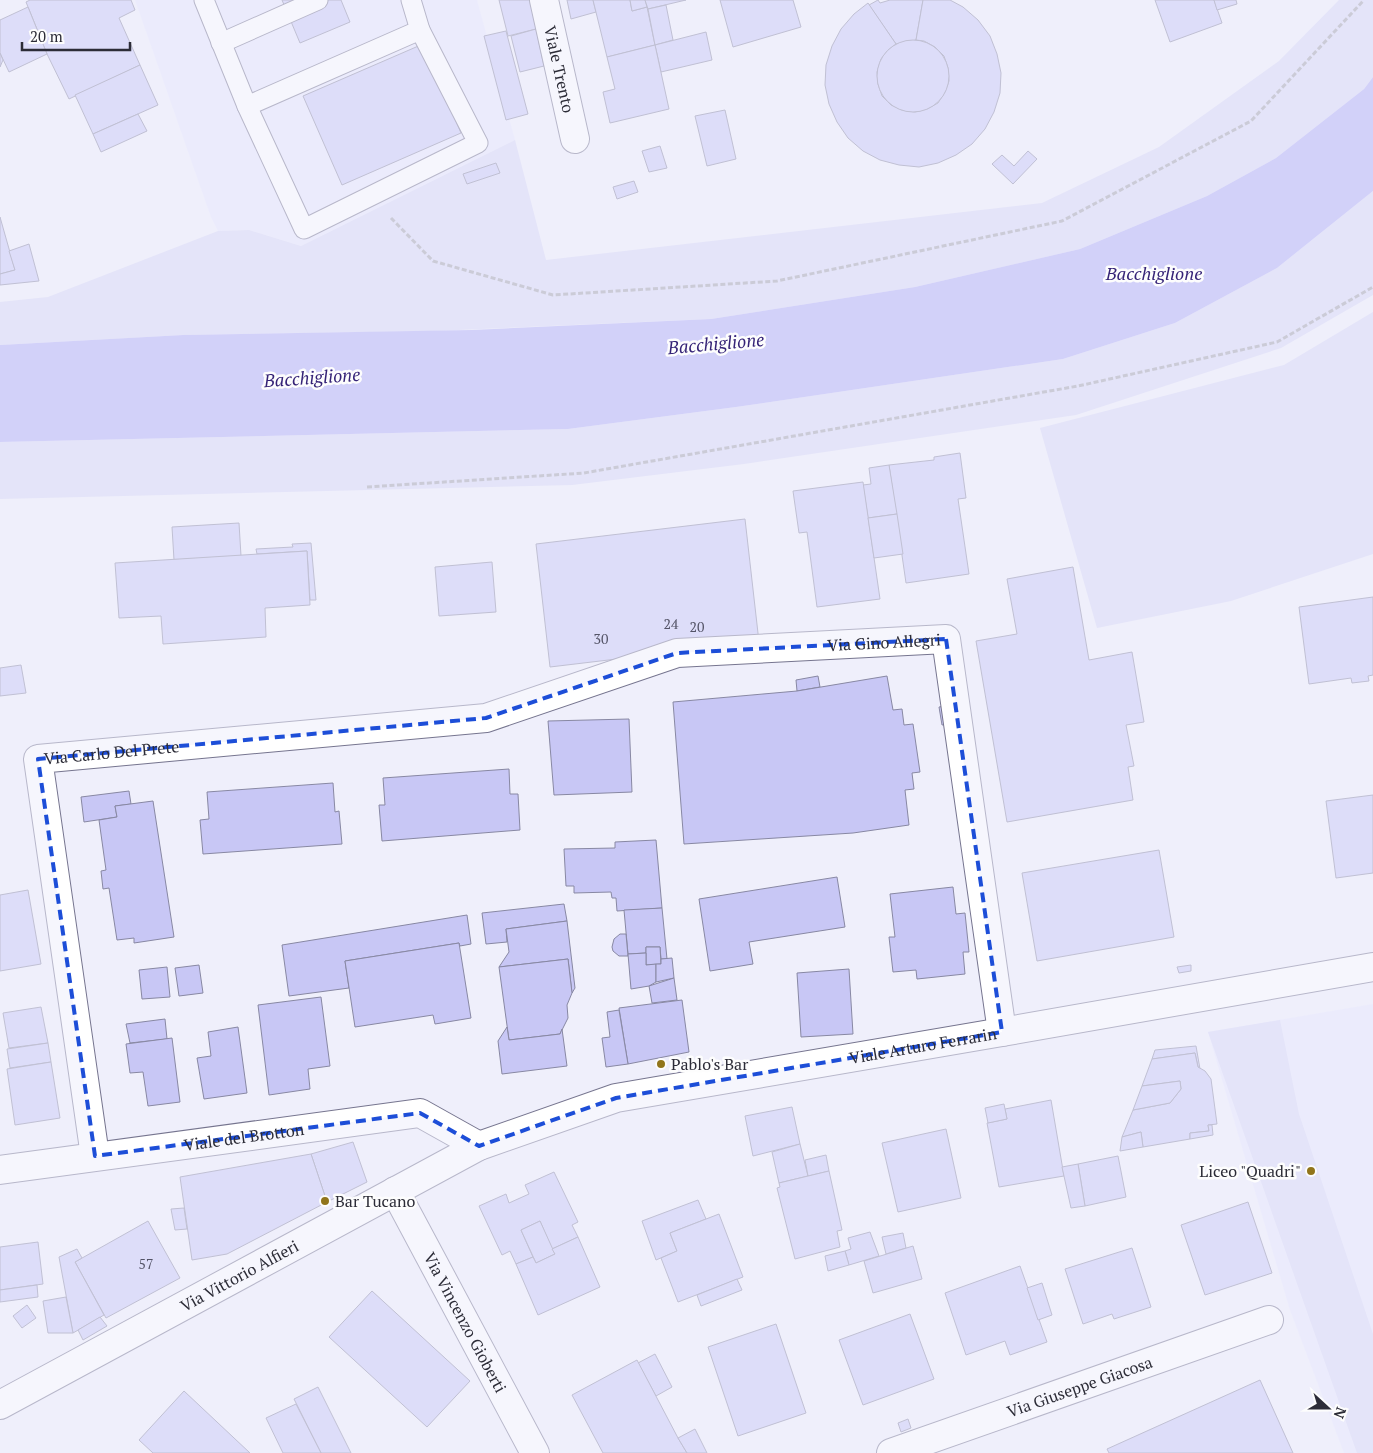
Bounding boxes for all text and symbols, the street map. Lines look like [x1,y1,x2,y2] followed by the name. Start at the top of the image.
[22,20,130,52] scale bar
[539,24,580,115] street label: Viale Trento
[30,26,63,46] text: 20 m
[1105,261,1202,285] water label: Bacchiglione
[666,327,765,359] water label: Bacchiglione
[262,362,361,392] water label: Bacchiglione
[664,614,679,633] house number: 24
[690,617,704,636] house number: 20
[827,628,942,656] street label: Via Gino Allegri
[594,629,608,648] house number: 30
[43,735,180,769] street label: Via Carlo Del Prete
[847,1022,999,1069] street label: Viale Arturo Ferrarin
[671,1053,749,1075] place label: Pablo's Bar
[655,1058,667,1070] marker: Pablo's Bar
[182,1118,306,1156] street label: Viale del Brotton
[1199,1160,1301,1182] place label: Liceo "Quadri"
[1305,1165,1317,1177] marker: Liceo "Quadri"
[335,1190,416,1212] place label: Bar Tucano
[319,1195,331,1207] marker: Bar Tucano
[176,1235,303,1317] street label: Via Vittorio Alfieri
[419,1248,512,1397] street label: Via Vincenzo Gioberti
[139,1254,153,1273] house number: 57
[1004,1351,1155,1422] street label: Via Giuseppe Giacosa
[1303,1383,1353,1433] north arrow
[1330,1404,1351,1422] text: N

